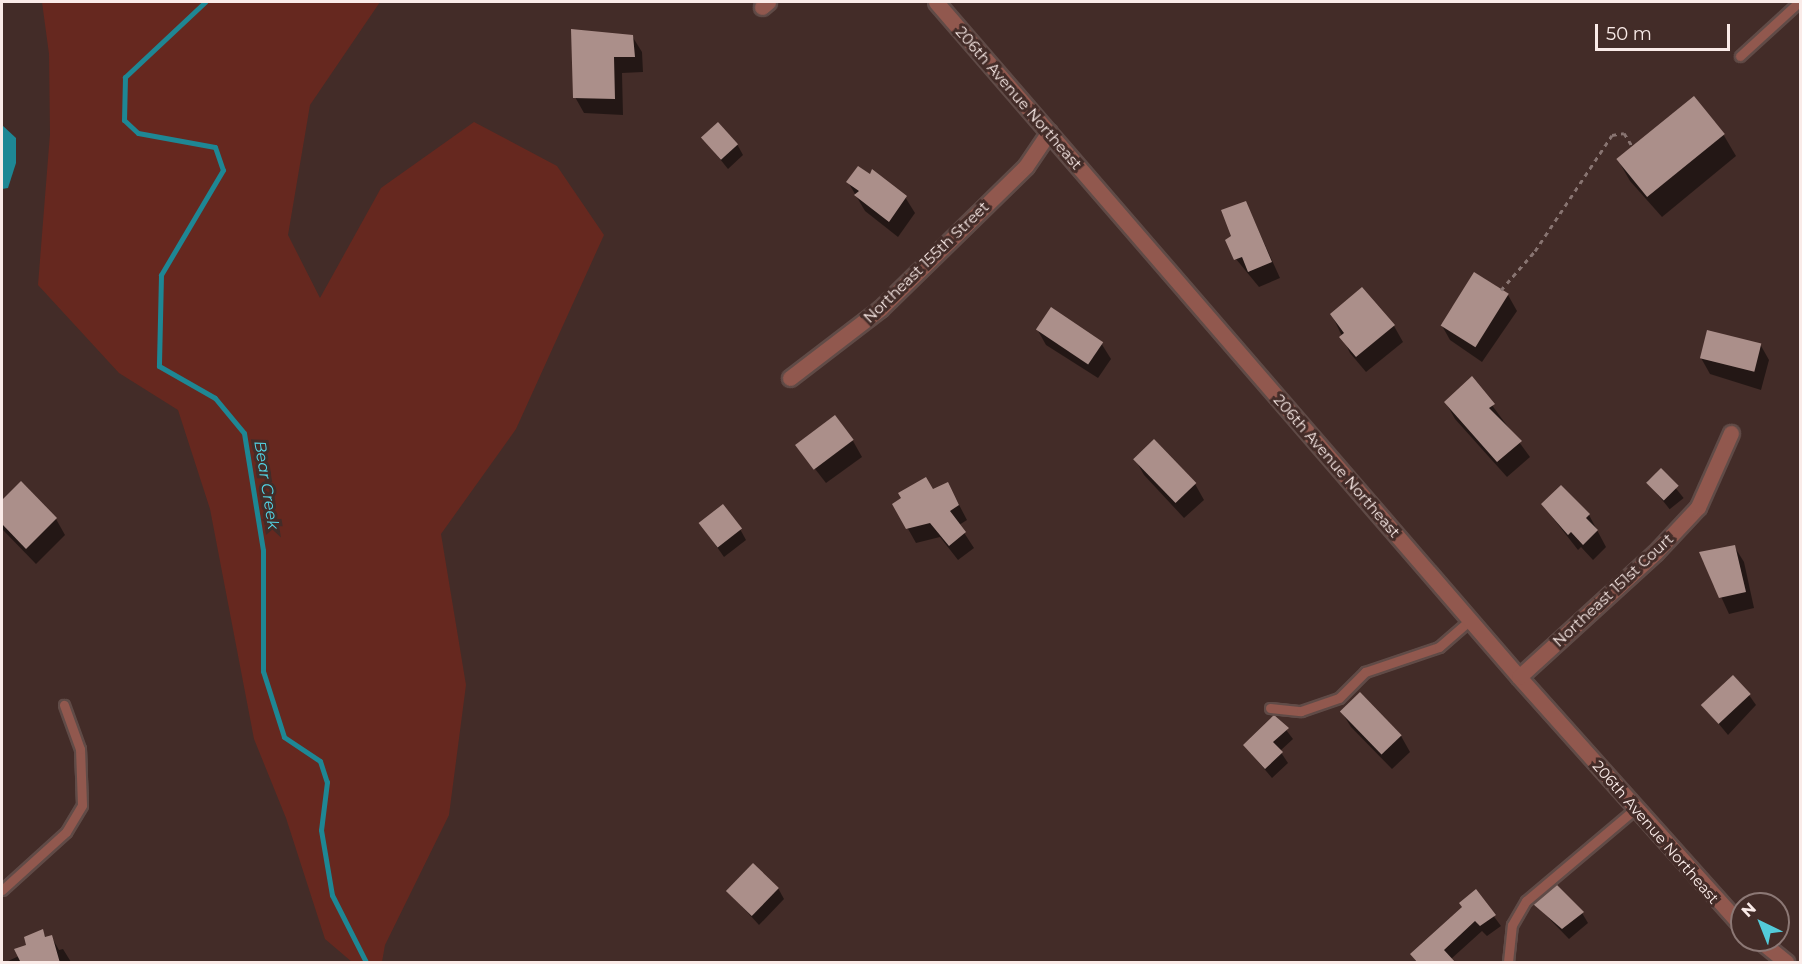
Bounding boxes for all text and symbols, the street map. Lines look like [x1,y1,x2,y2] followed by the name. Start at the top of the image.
[1598,12,1733,50] scale bar
[952,23,1086,173] street label: 206th Avenue Northeast
[1606,23,1652,45] text: 50 m
[860,198,992,326] street label: Northeast 155th Street
[1270,391,1404,541] street label: 206th Avenue Northeast
[249,439,283,531] water label: Bear Creek
[1549,530,1677,650] street label: Northeast 151st Court
[1589,757,1723,907] street label: 206th Avenue Northeast
[1730,892,1790,952] north arrow
[1738,899,1760,921] text: N

